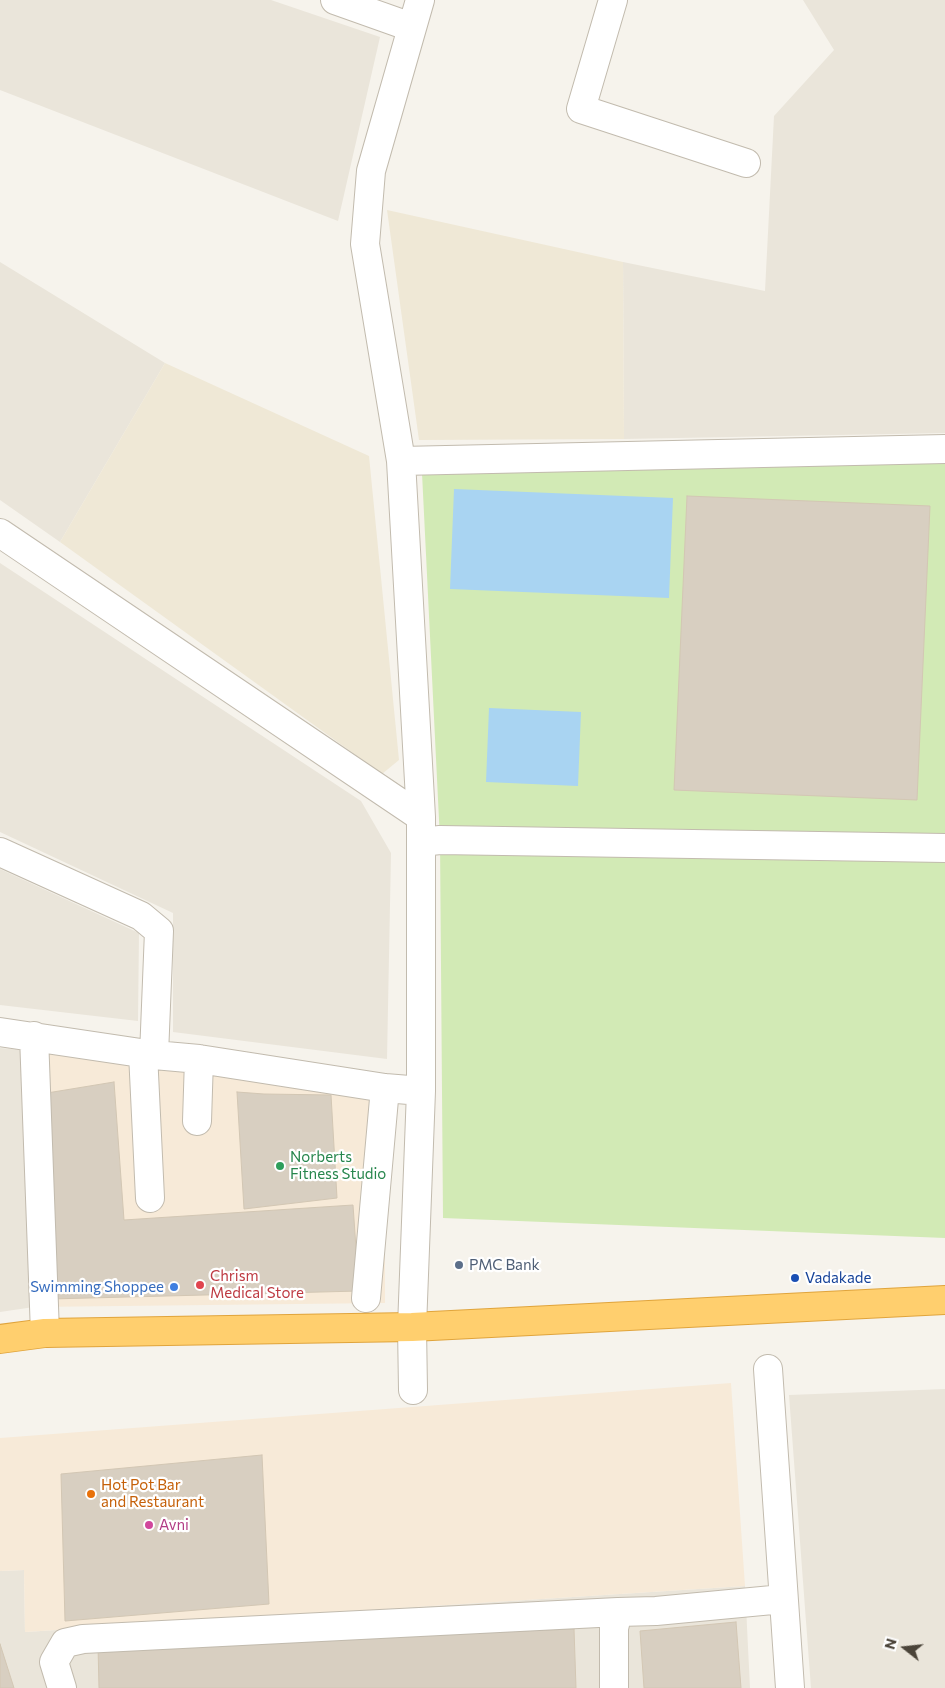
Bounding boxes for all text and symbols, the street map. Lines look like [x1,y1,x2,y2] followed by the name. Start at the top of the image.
[290,1148,386,1183] place label: Norberts Fitness Studio
[274,1160,286,1172] marker: Norberts Fitness Studio
[469,1256,540,1274] place label: PMC Bank
[453,1259,465,1271] marker: PMC Bank
[210,1267,304,1302] place label: Chrism Medical Store
[805,1269,871,1287] place label: Vadakade
[789,1272,801,1284] marker: Vadakade
[30,1278,164,1296] place label: Swimming Shoppee
[194,1279,206,1291] marker: Chrism Medical Store
[168,1281,180,1293] marker: Swimming Shoppee
[101,1476,204,1511] place label: Hot Pot Bar and Restaurant
[85,1488,97,1500] marker: Hot Pot Bar and Restaurant
[159,1516,189,1534] place label: Avni
[143,1519,155,1531] marker: Avni
[880,1623,930,1673] north arrow
[880,1636,900,1651] text: N

